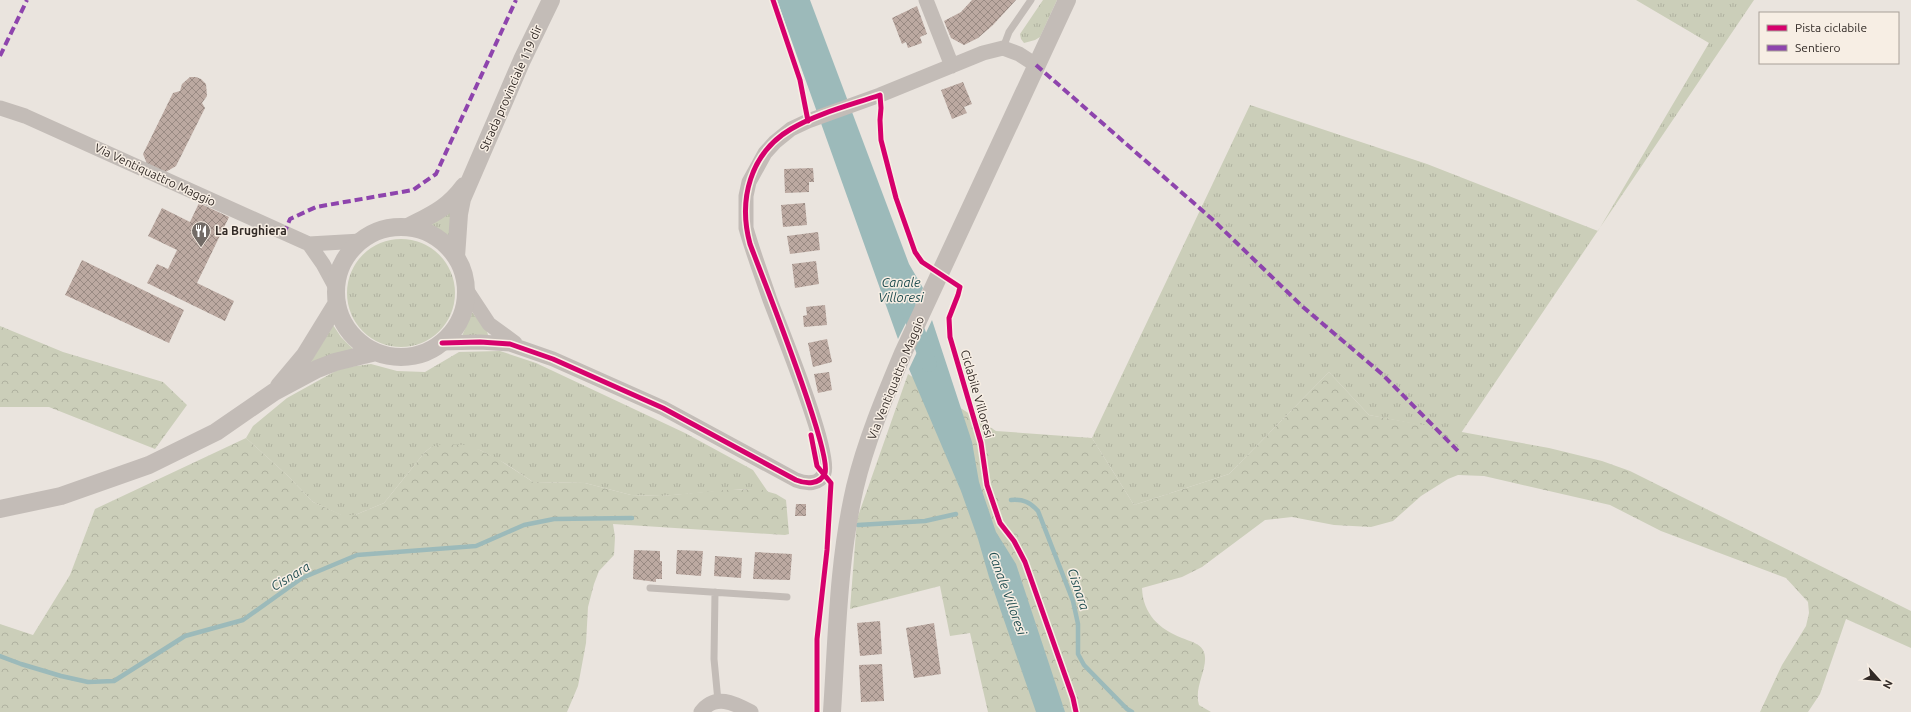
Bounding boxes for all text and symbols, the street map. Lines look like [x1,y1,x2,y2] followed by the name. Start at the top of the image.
[1759,12,1899,64] legend
[1795,21,1867,34] text: Pista ciclabile
[477,22,544,153] street label: Strada provinciale 119 dir
[1795,41,1841,54] text: Sentiero
[93,141,218,208] street label: Via Ventiquattro Maggio
[190,220,212,248] restaurant icon: La Brughiera
[215,224,287,237] place label: La Brughiera
[878,275,925,304] water label: Canale Villoresi
[865,314,926,442] street label: Via Ventiquattro Maggio
[959,348,996,440] street label: Ciclabile Villoresi
[986,549,1030,637] water label: Canale Villoresi
[268,559,312,593] water label: Cisnara
[1066,566,1092,612] water label: Cisnara
[1859,660,1899,700] north arrow
[1881,678,1895,691] text: N

